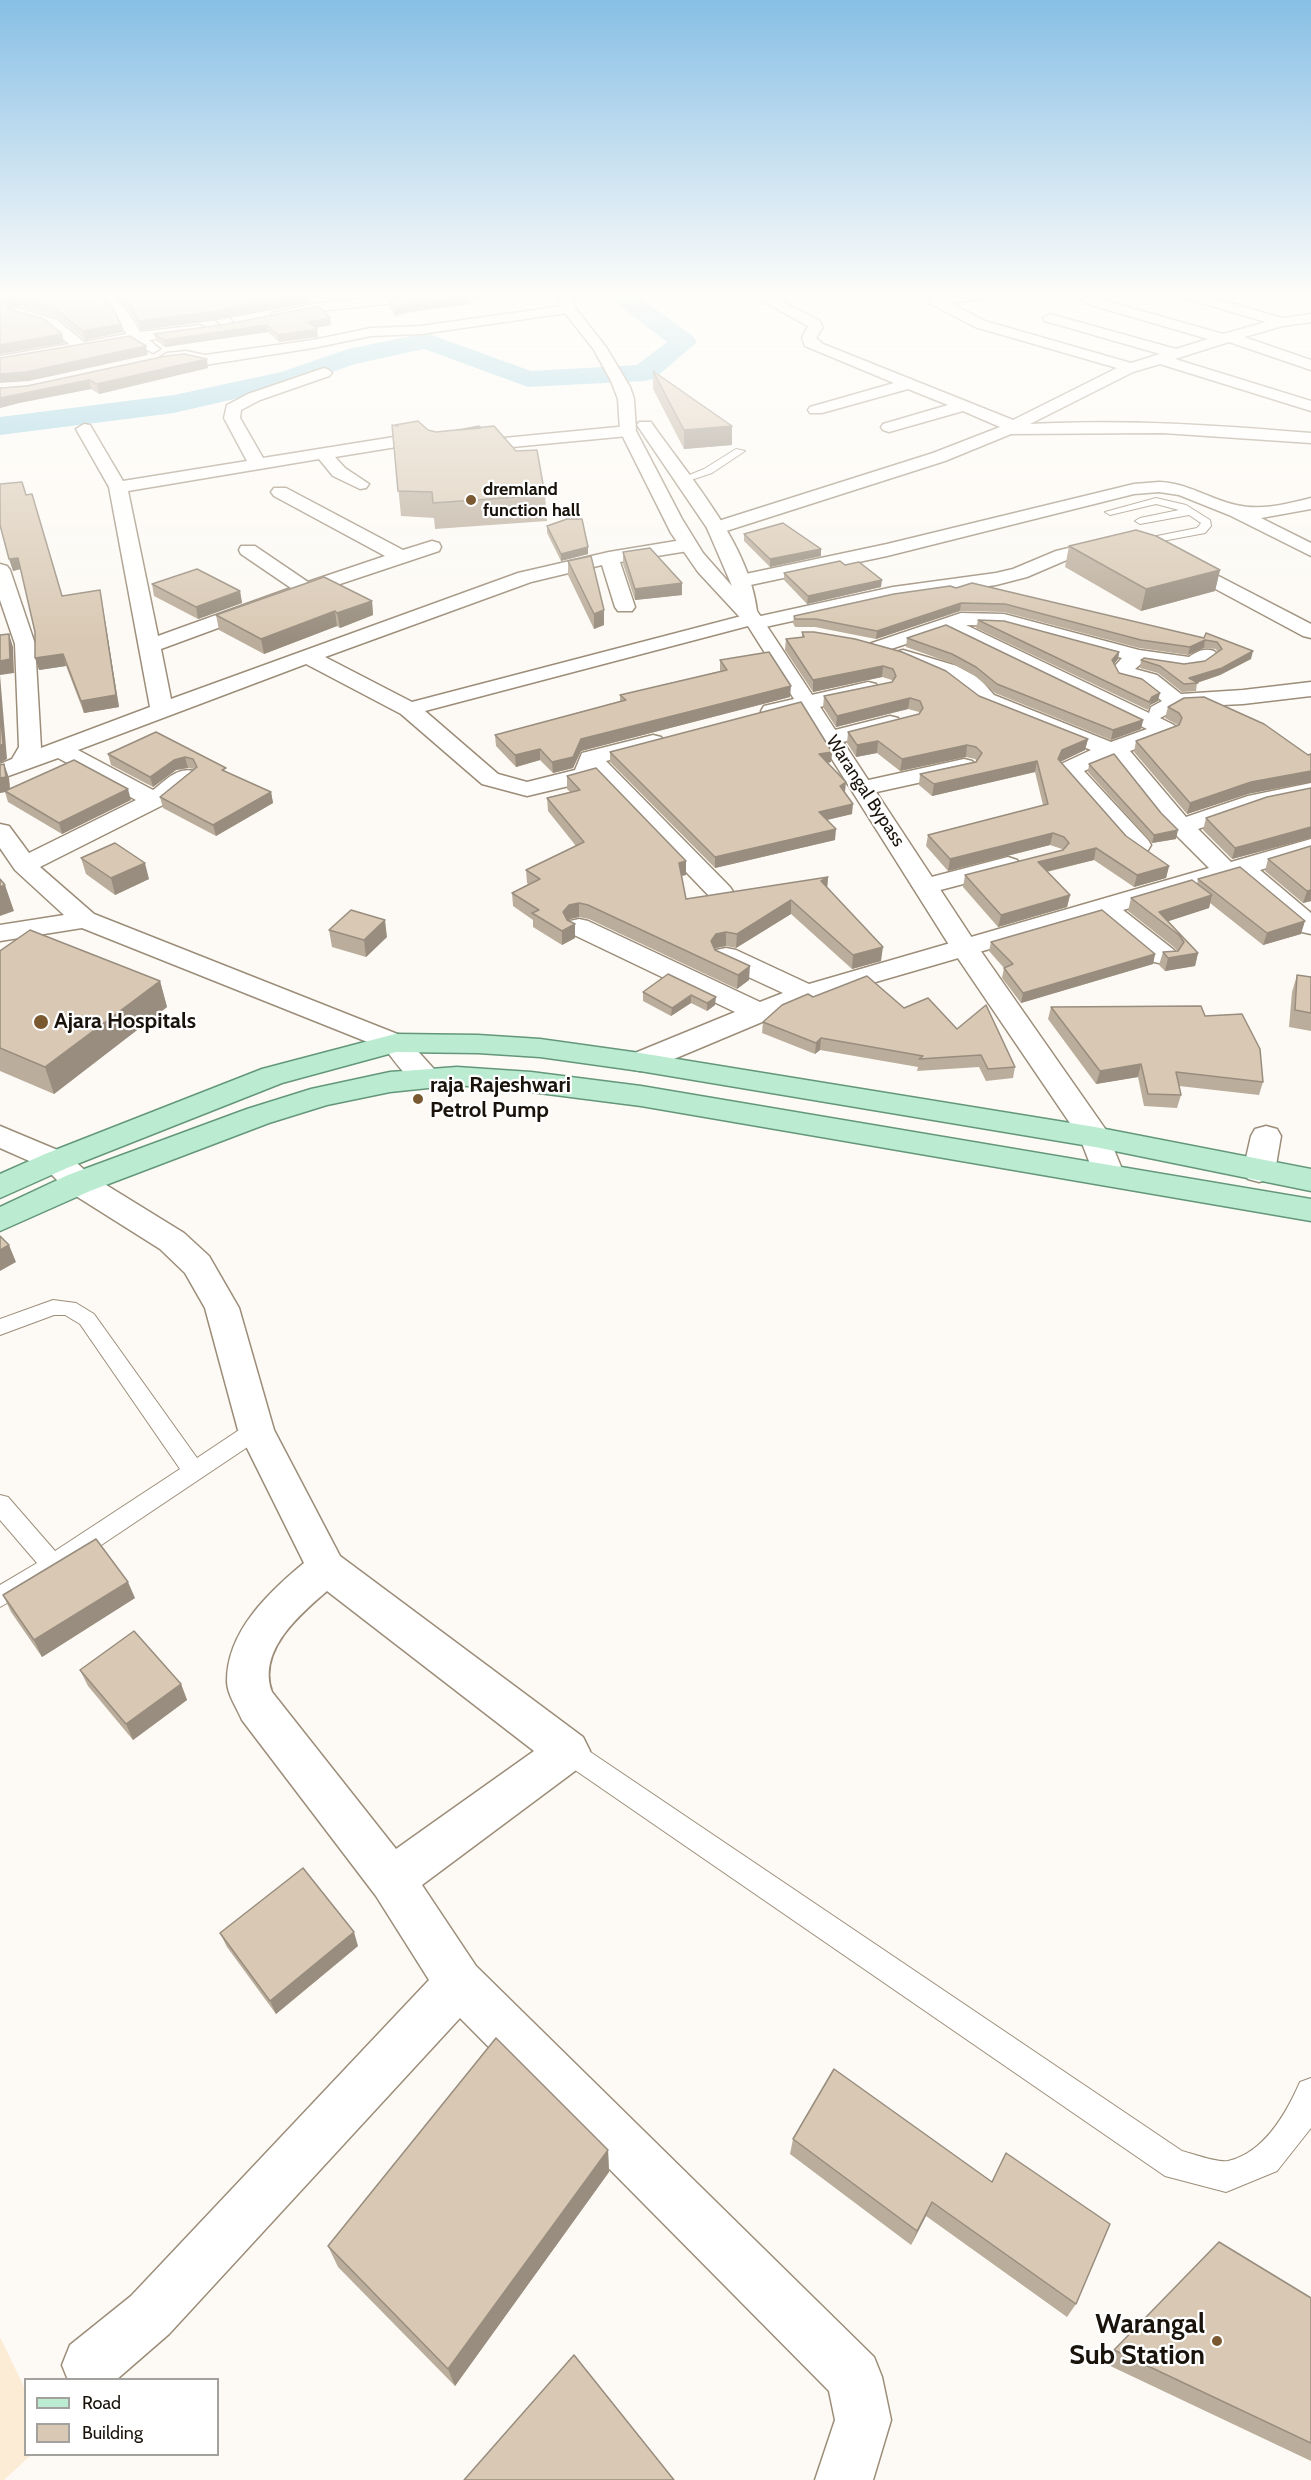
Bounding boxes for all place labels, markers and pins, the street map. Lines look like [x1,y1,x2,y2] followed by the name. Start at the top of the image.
[483,479,580,522] place label: dremland function hall
[464,493,478,507] marker: dremland function hall
[54,1009,196,1035] place label: Ajara Hospitals
[32,1013,50,1031] marker: Ajara Hospitals
[430,1073,571,1124] place label: raja Rajeshwari Petrol Pump
[411,1092,425,1106] marker: raja Rajeshwari Petrol Pump
[1069,2309,1205,2372] place label: Warangal Sub Station
[1210,2334,1224,2348] marker: Warangal Sub Station

